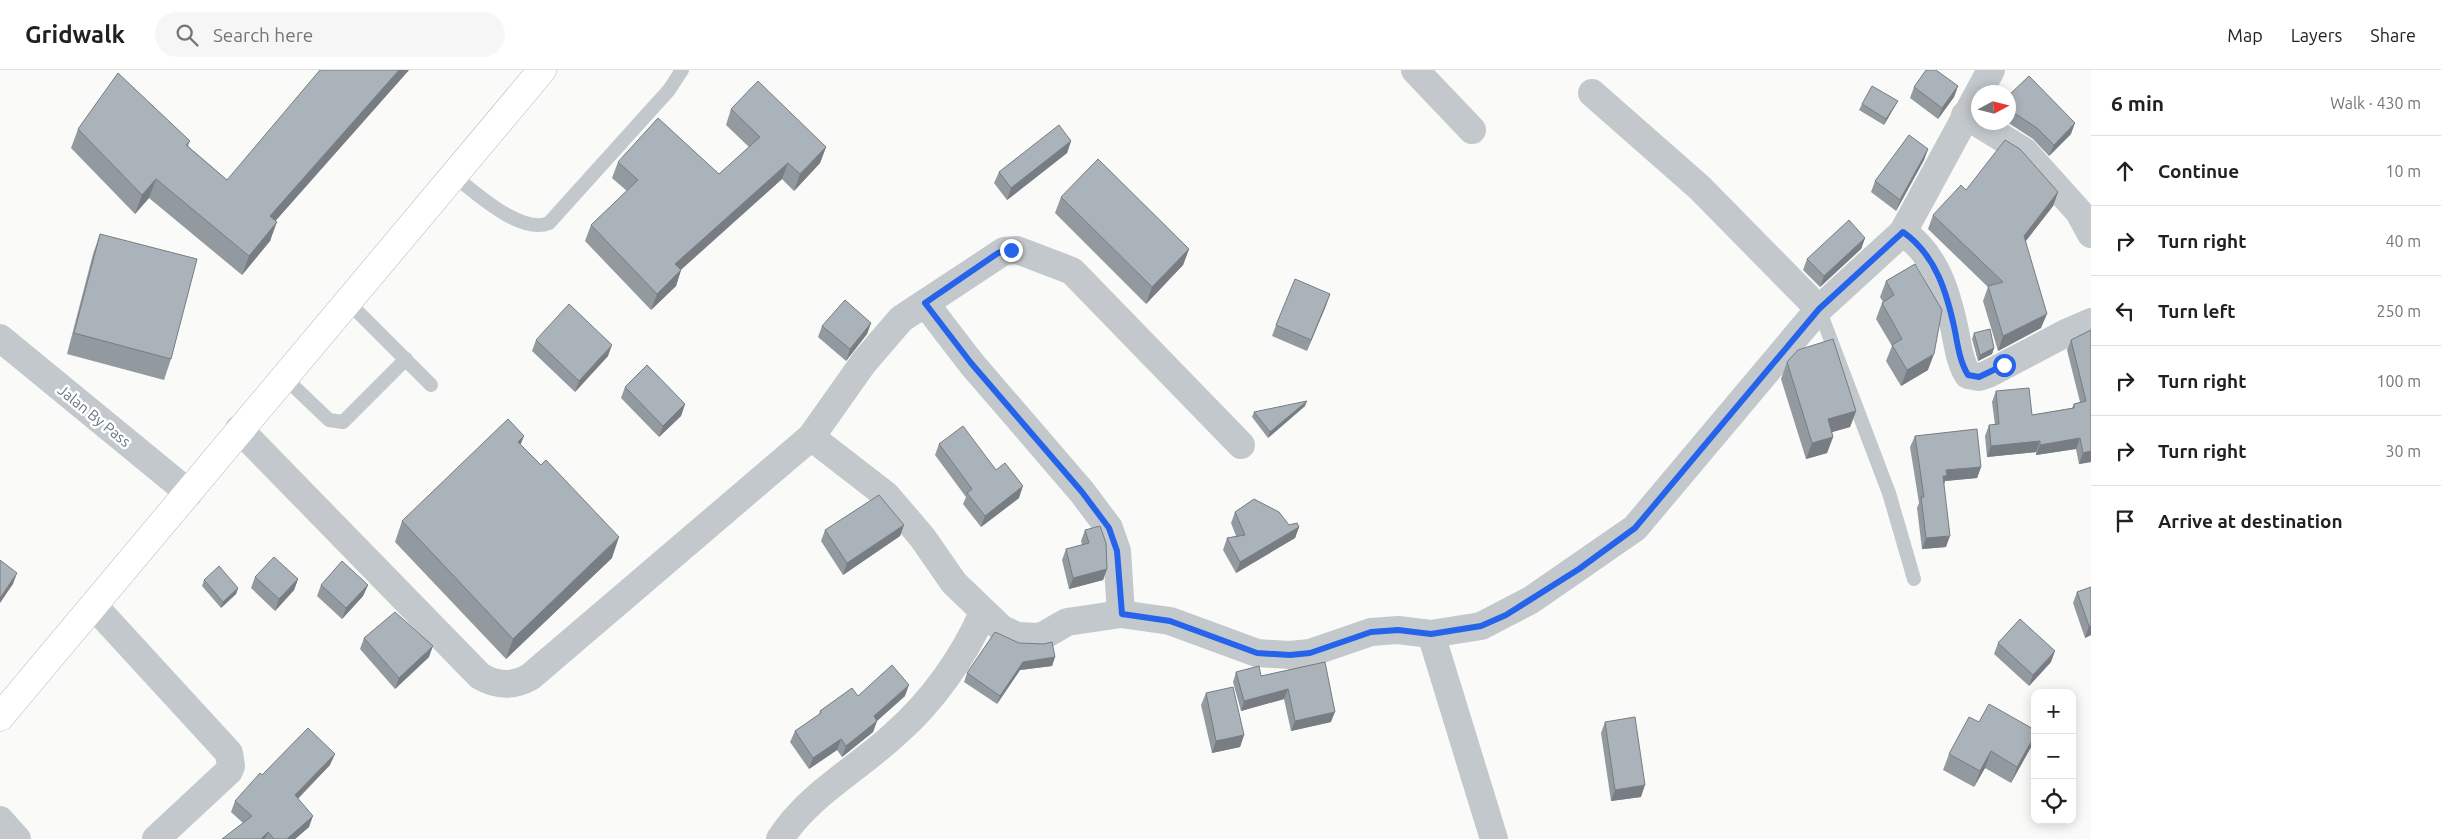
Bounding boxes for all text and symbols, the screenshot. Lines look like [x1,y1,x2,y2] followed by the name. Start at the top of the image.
[155,12,505,57] search box
[25,21,125,48] text: Gridwalk
[173,21,201,49] icon: search
[213,24,313,46] text: Search here
[2227,25,2263,45] text: Map
[2291,25,2342,45] text: Layers
[2370,25,2416,45] text: Share
[1971,85,2016,130] north arrow
[2111,91,2164,115] text: 6 min
[2330,94,2421,112] text: Walk · 430 m
[2111,157,2139,185] icon: ahead
[2158,160,2239,182] text: Continue
[2385,162,2421,180] text: 10 m
[2111,227,2139,255] icon: right
[2158,230,2246,252] text: Turn right
[2385,232,2421,250] text: 40 m
[1000,239,1023,262] route end
[2111,297,2139,325] icon: left
[2158,300,2236,322] text: Turn left
[2376,302,2421,320] text: 250 m
[1993,354,2016,377] route start
[2111,367,2139,395] icon: right
[2158,370,2246,392] text: Turn right
[2376,372,2421,390] text: 100 m
[55,381,134,450] street label: Jalan By Pass
[2111,437,2139,465] icon: right
[2158,440,2246,462] text: Turn right
[2385,442,2421,460] text: 30 m
[2111,507,2139,535] icon: arrive
[2158,510,2343,532] text: Arrive at destination
[2031,689,2076,824] map controls
[2031,689,2076,734] button: +
[2031,734,2076,779] button: −
[2031,779,2076,824] button: locate

